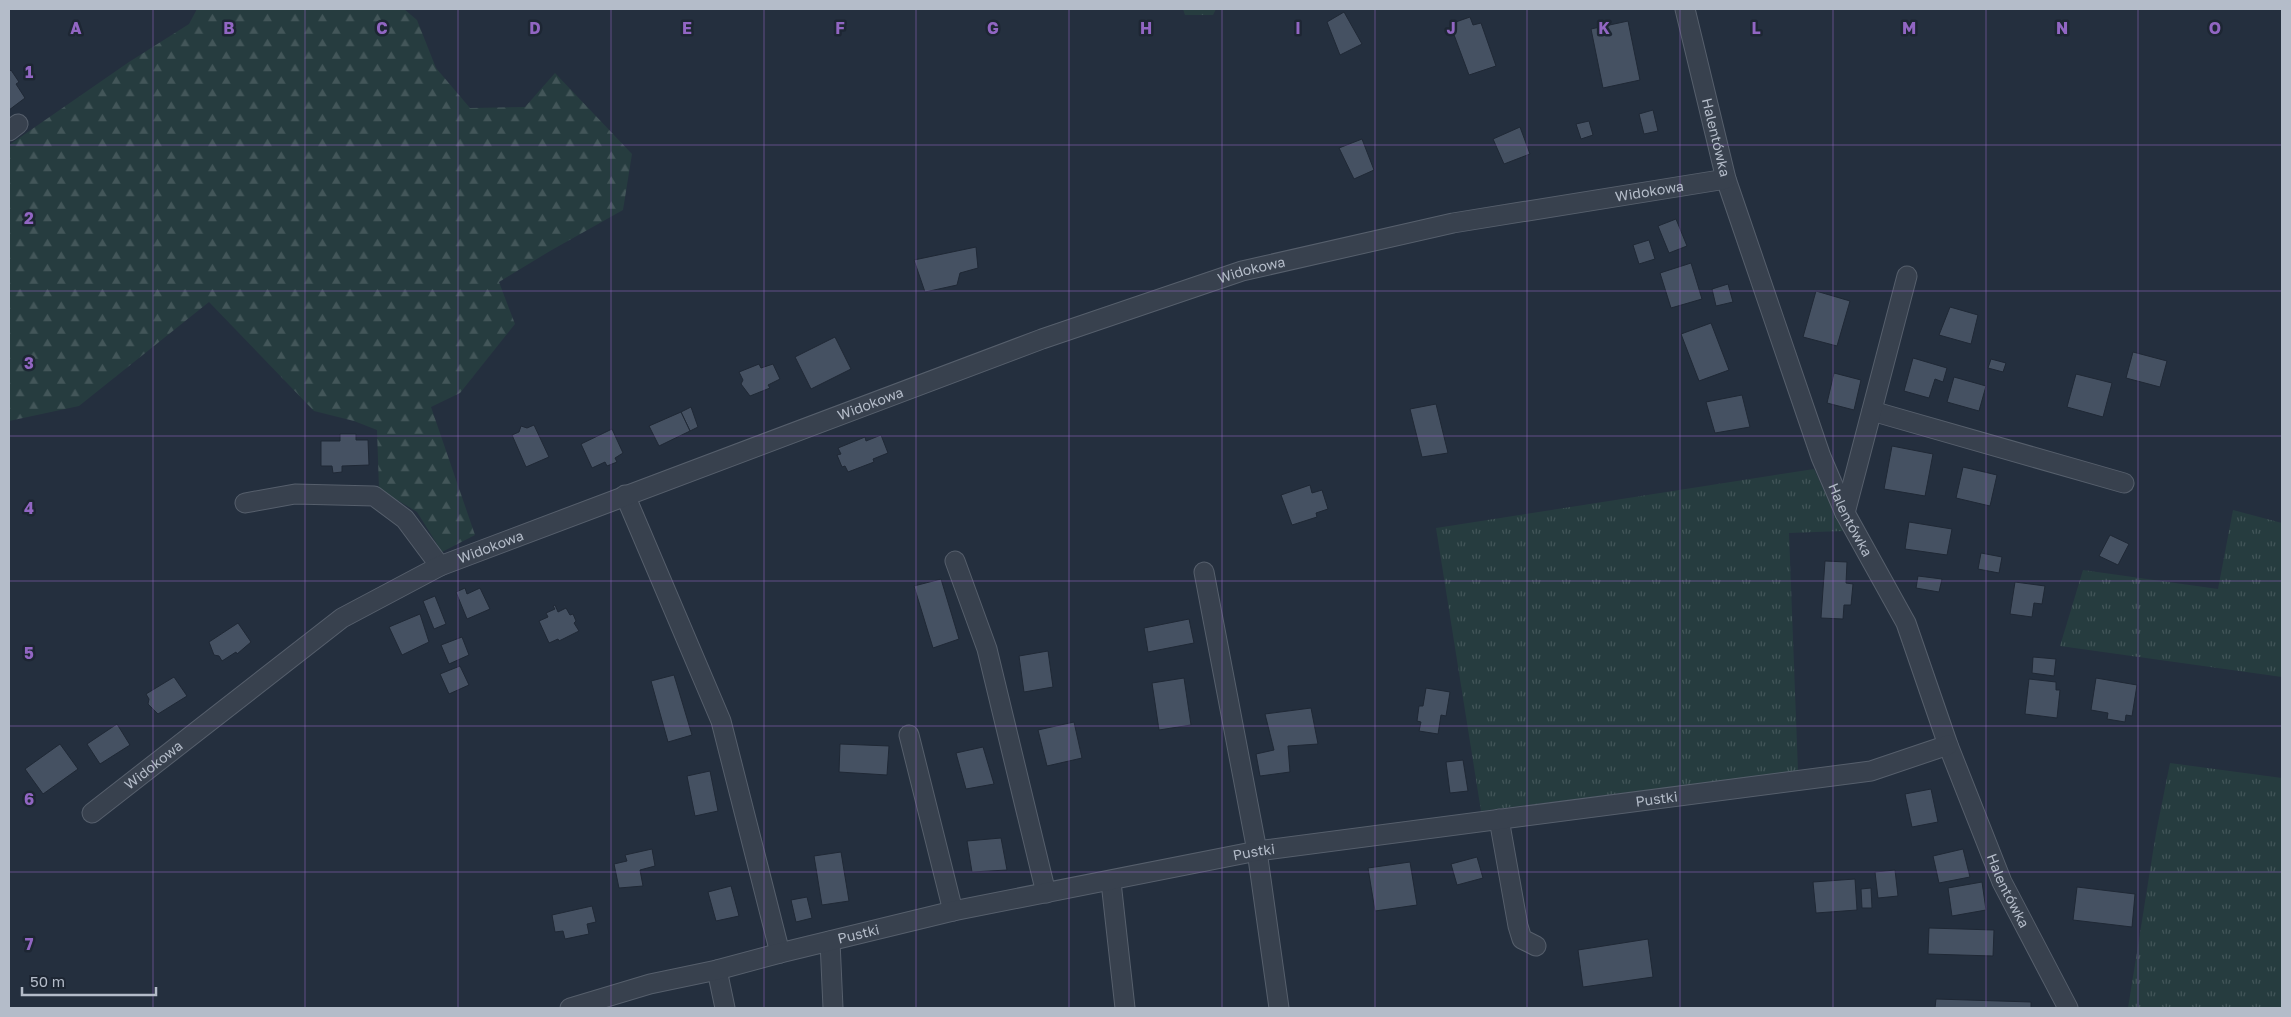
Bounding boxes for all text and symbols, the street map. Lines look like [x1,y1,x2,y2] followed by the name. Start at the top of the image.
[70,18,82,38] text: A
[223,18,235,38] text: B
[376,18,388,38] text: C
[529,18,541,38] text: D
[682,18,692,38] text: E
[835,18,845,38] text: F
[987,18,999,38] text: G
[1140,18,1152,38] text: H
[1295,18,1301,38] text: I
[1446,18,1456,38] text: J
[1598,18,1610,38] text: K
[1751,18,1761,38] text: L
[1902,18,1916,38] text: M
[2056,18,2068,38] text: N
[2209,18,2221,38] text: O
[25,62,33,82] text: 1
[1699,96,1734,178] street label: Halentówka
[1614,177,1685,205] street label: Widokowa
[24,208,34,228] text: 2
[1215,252,1287,287] street label: Widokowa
[24,353,34,373] text: 3
[835,383,906,423] street label: Widokowa
[1825,480,1876,559] street label: Halentówka
[24,498,34,518] text: 4
[455,526,526,567] street label: Widokowa
[24,643,34,663] text: 5
[121,737,186,793] street label: Widokowa
[1634,787,1679,810] street label: Pustki
[24,789,34,809] text: 6
[1231,840,1276,864] street label: Pustki
[1984,851,2033,931] street label: Halentówka
[836,920,881,947] street label: Pustki
[25,934,34,954] text: 7
[22,964,156,996] scale bar
[30,972,65,990] text: 50 m

